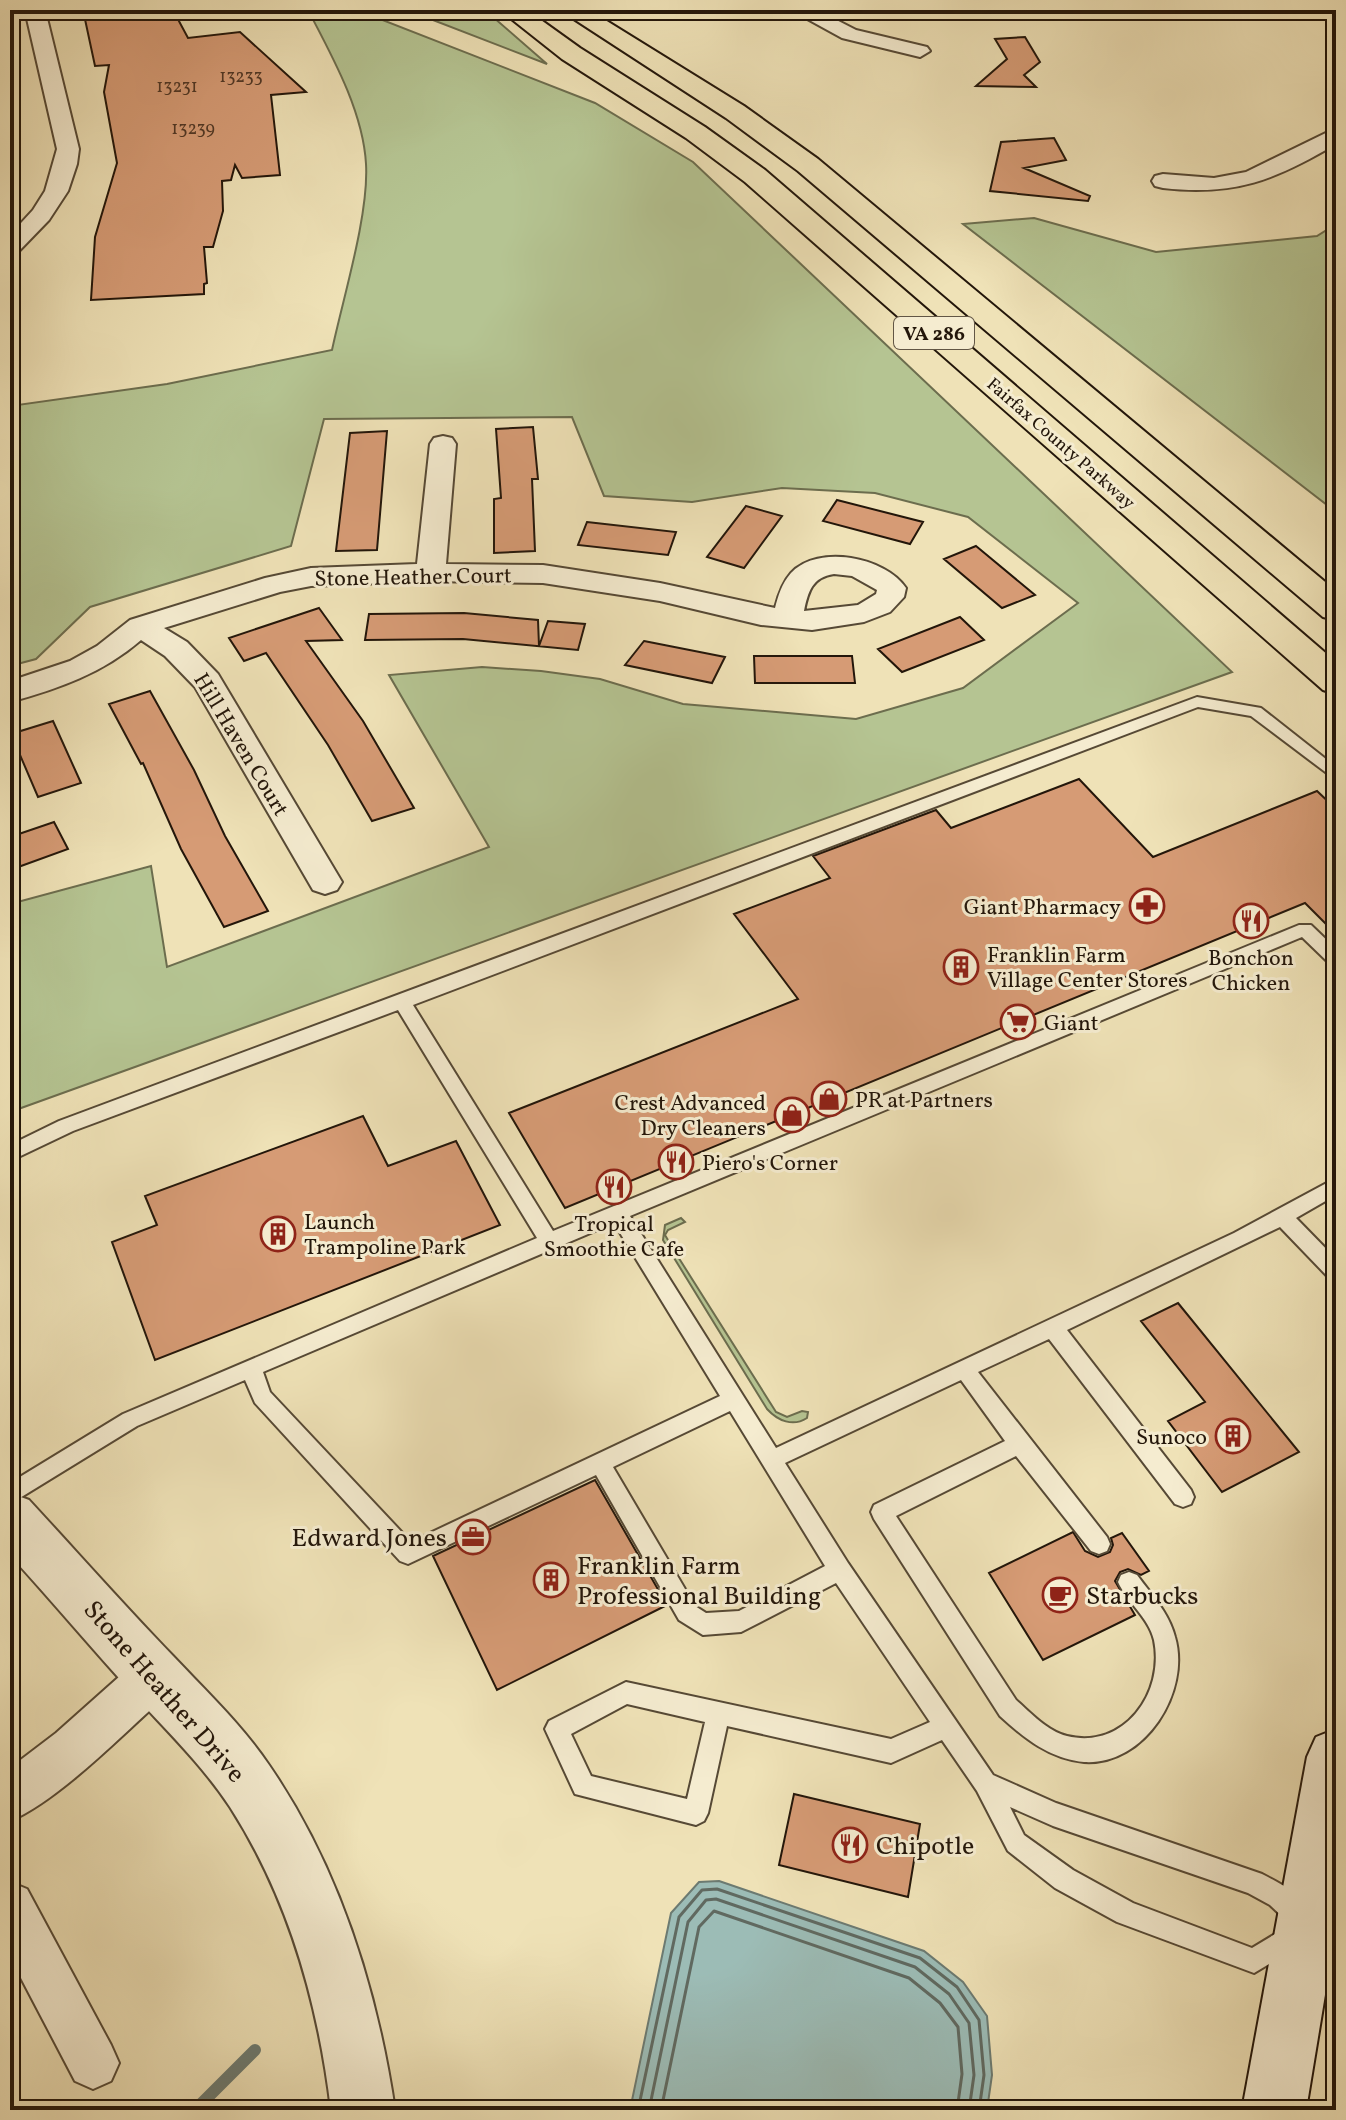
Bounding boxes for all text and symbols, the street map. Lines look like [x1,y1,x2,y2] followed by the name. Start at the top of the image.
[219,65,263,90] house number: 13233
[156,75,198,100] house number: 13231
[171,117,215,142] house number: 13239
[894,317,974,349] road number: VA 286
[980,373,1140,516] street label: Fairfax County Parkway
[314,561,512,596] street label: Stone Heather Court
[185,668,295,823] street label: Hill Haven Court
[1128,887,1166,925] pharmacy icon: Giant Pharmacy
[964,893,1121,924] place label: Giant Pharmacy
[1232,902,1270,940] restaurant icon: Bonchon Chicken
[987,941,1188,997] place label: Franklin Farm Village Center Stores
[1208,944,1294,1000] place label: Bonchon Chicken
[942,948,980,986] building icon: Franklin Farm Village Center Stores
[999,1003,1037,1041] supermarket icon: Giant
[1044,1009,1099,1040] place label: Giant
[810,1080,848,1118] shop icon: PR at Partners
[855,1086,993,1117] place label: PR at Partners
[615,1089,766,1145] place label: Crest Advanced Dry Cleaners
[773,1096,811,1134] shop icon: Crest Advanced Dry Cleaners
[657,1143,695,1181] restaurant icon: Piero's Corner
[702,1149,838,1180] place label: Piero's Corner
[595,1168,633,1206] restaurant icon: Tropical Smoothie Cafe
[304,1208,466,1264] place label: Launch Trampoline Park
[544,1210,684,1266] place label: Tropical Smoothie Cafe
[259,1215,297,1253] building icon: Launch Trampoline Park
[1214,1417,1252,1455] building icon: Sunoco
[1136,1423,1207,1454] place label: Sunoco
[454,1518,492,1556] office icon: Edward Jones
[292,1521,447,1557] place label: Edward Jones
[577,1549,821,1615] place label: Franklin Farm Professional Building
[532,1561,570,1599] building icon: Franklin Farm Professional Building
[1041,1576,1079,1614] cafe icon: Starbucks
[1086,1579,1198,1615] place label: Starbucks
[74,1593,253,1791] street label: Stone Heather Drive
[831,1826,869,1864] restaurant icon: Chipotle
[876,1829,974,1865] place label: Chipotle

